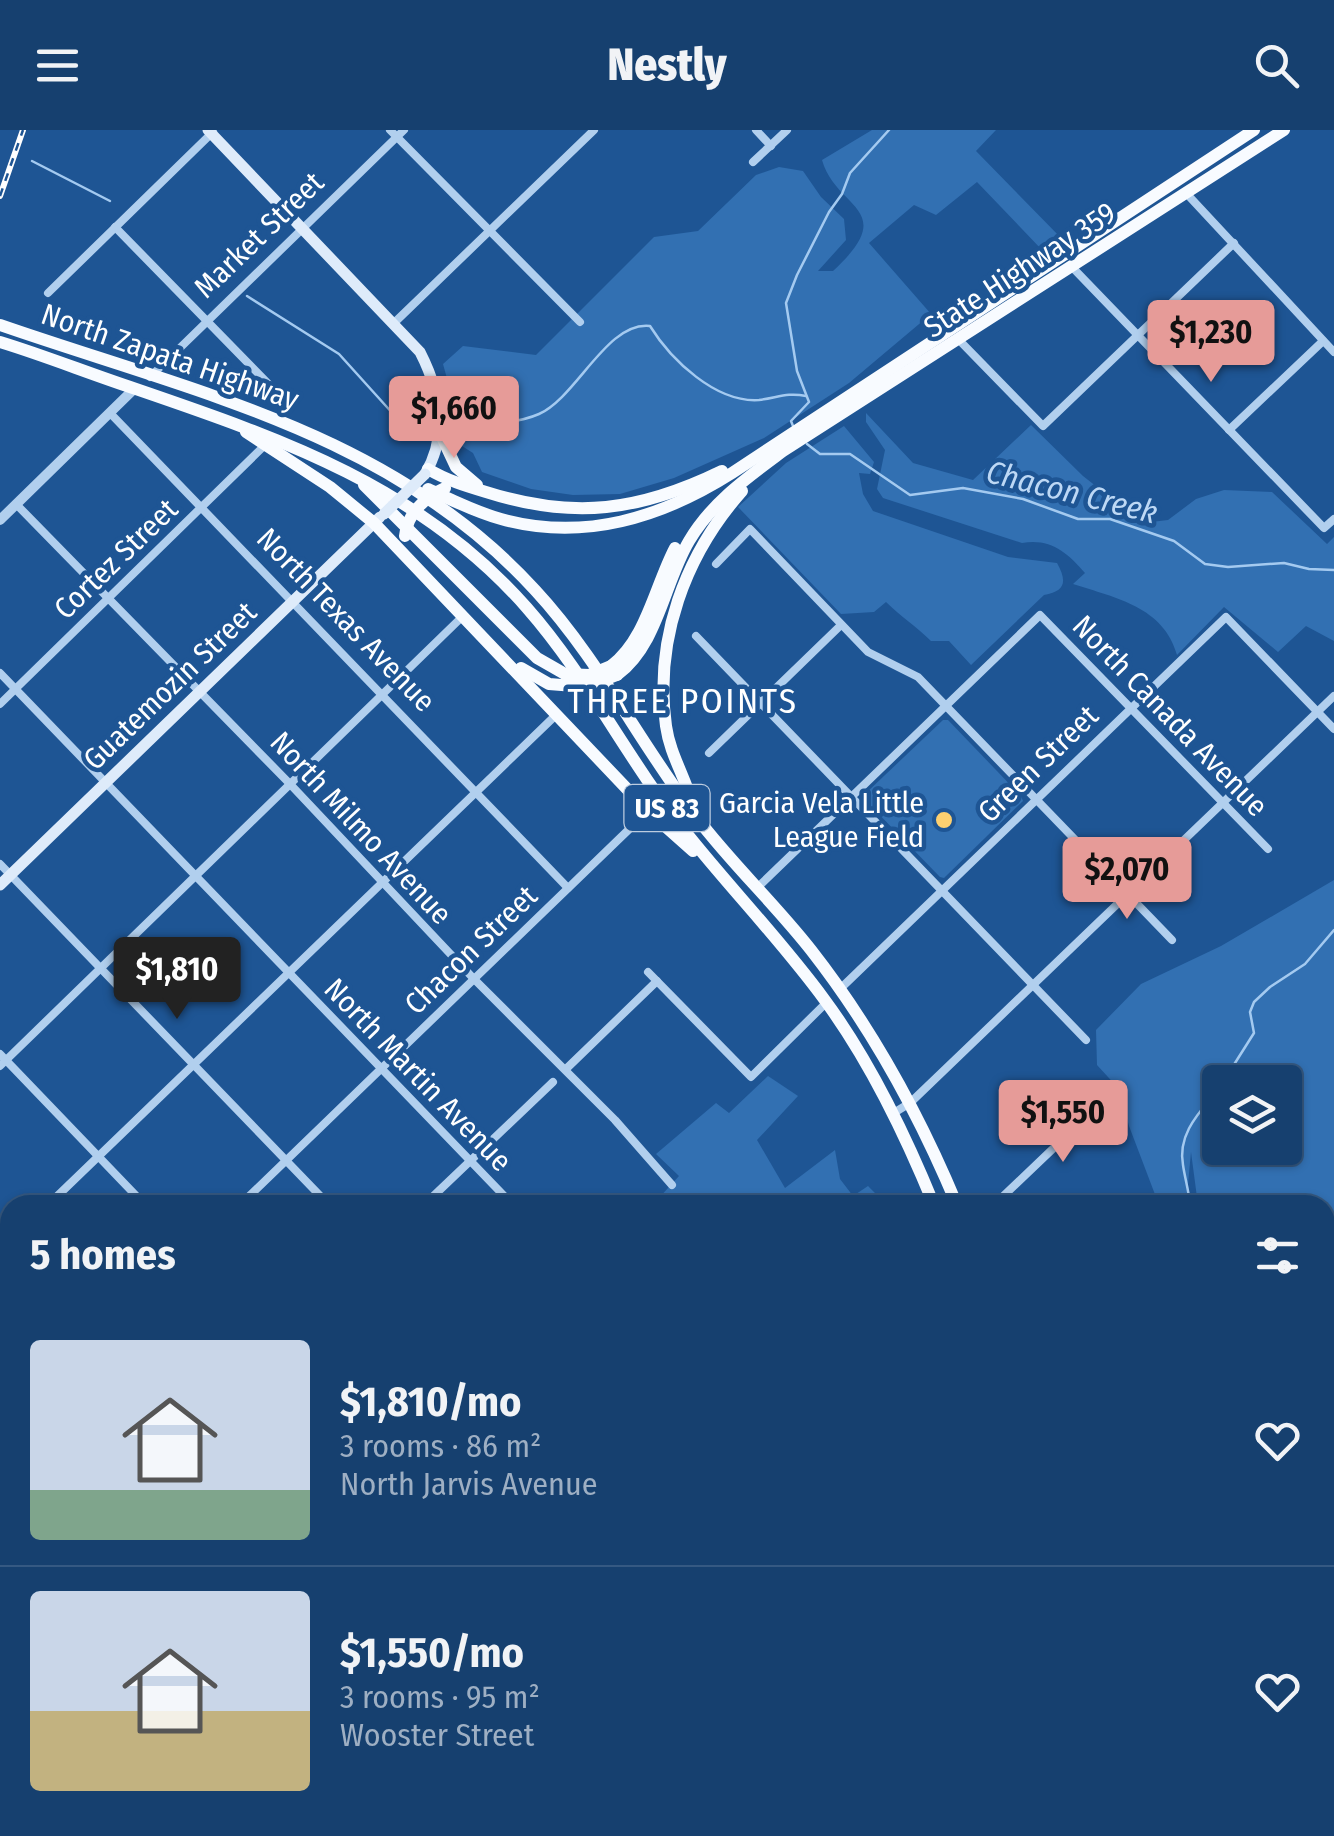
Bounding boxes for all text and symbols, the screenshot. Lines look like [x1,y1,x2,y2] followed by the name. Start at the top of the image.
[30,38,85,93] icon: menu
[607,38,727,92] text: Nestly
[1249,38,1304,93] icon: search
[187,164,331,305] street label: Market Street
[917,195,1123,345] street label: State Highway 359
[37,296,304,418] street label: North Zapata Highway
[1130,300,1292,385] pin: $1,230
[1170,313,1252,351] text: $1,230
[373,376,535,461] pin: $1,660
[411,389,497,427] text: $1,660
[983,452,1162,532] water label: Chacon Creek
[47,491,185,627] street label: Cortez Street
[249,521,443,719] street label: North Texas Avenue
[76,594,264,778] street label: Guatemozin Street
[1065,608,1275,824] street label: North Canada Avenue
[567,680,799,722] district label: THREE POINTS
[970,698,1106,830] street label: Green Street
[263,724,459,932] street label: North Milmo Avenue
[624,785,710,831] road number: US 83
[719,785,924,855] place label: Garcia Vela Little League Field
[933,809,955,831] marker: Garcia Vela Little League Field
[1046,837,1208,922] pin: $2,070
[1085,850,1169,888] text: $2,070
[397,878,545,1022] street label: Chacon Street
[96,937,258,1022] pin: $1,810
[136,950,218,988] text: $1,810
[317,971,519,1179] street label: North Martin Avenue
[1202,1065,1302,1165] map controls
[1202,1065,1302,1165] button: layers
[982,1080,1144,1165] pin: $1,550
[1021,1093,1105,1131] text: $1,550
[1250,1228,1305,1283] icon: filters
[30,1230,176,1280] text: 5 homes
[340,1377,521,1427] text: $1,810/mo
[110,1380,230,1500] icon: home
[1250,1413,1305,1468] icon: heart
[340,1427,541,1465] text: 3 rooms · 86 m²
[340,1465,598,1503] text: North Jarvis Avenue
[340,1628,524,1678] text: $1,550/mo
[110,1631,230,1751] icon: home
[1250,1664,1305,1719] icon: heart
[340,1678,540,1716] text: 3 rooms · 95 m²
[340,1716,534,1754] text: Wooster Street

